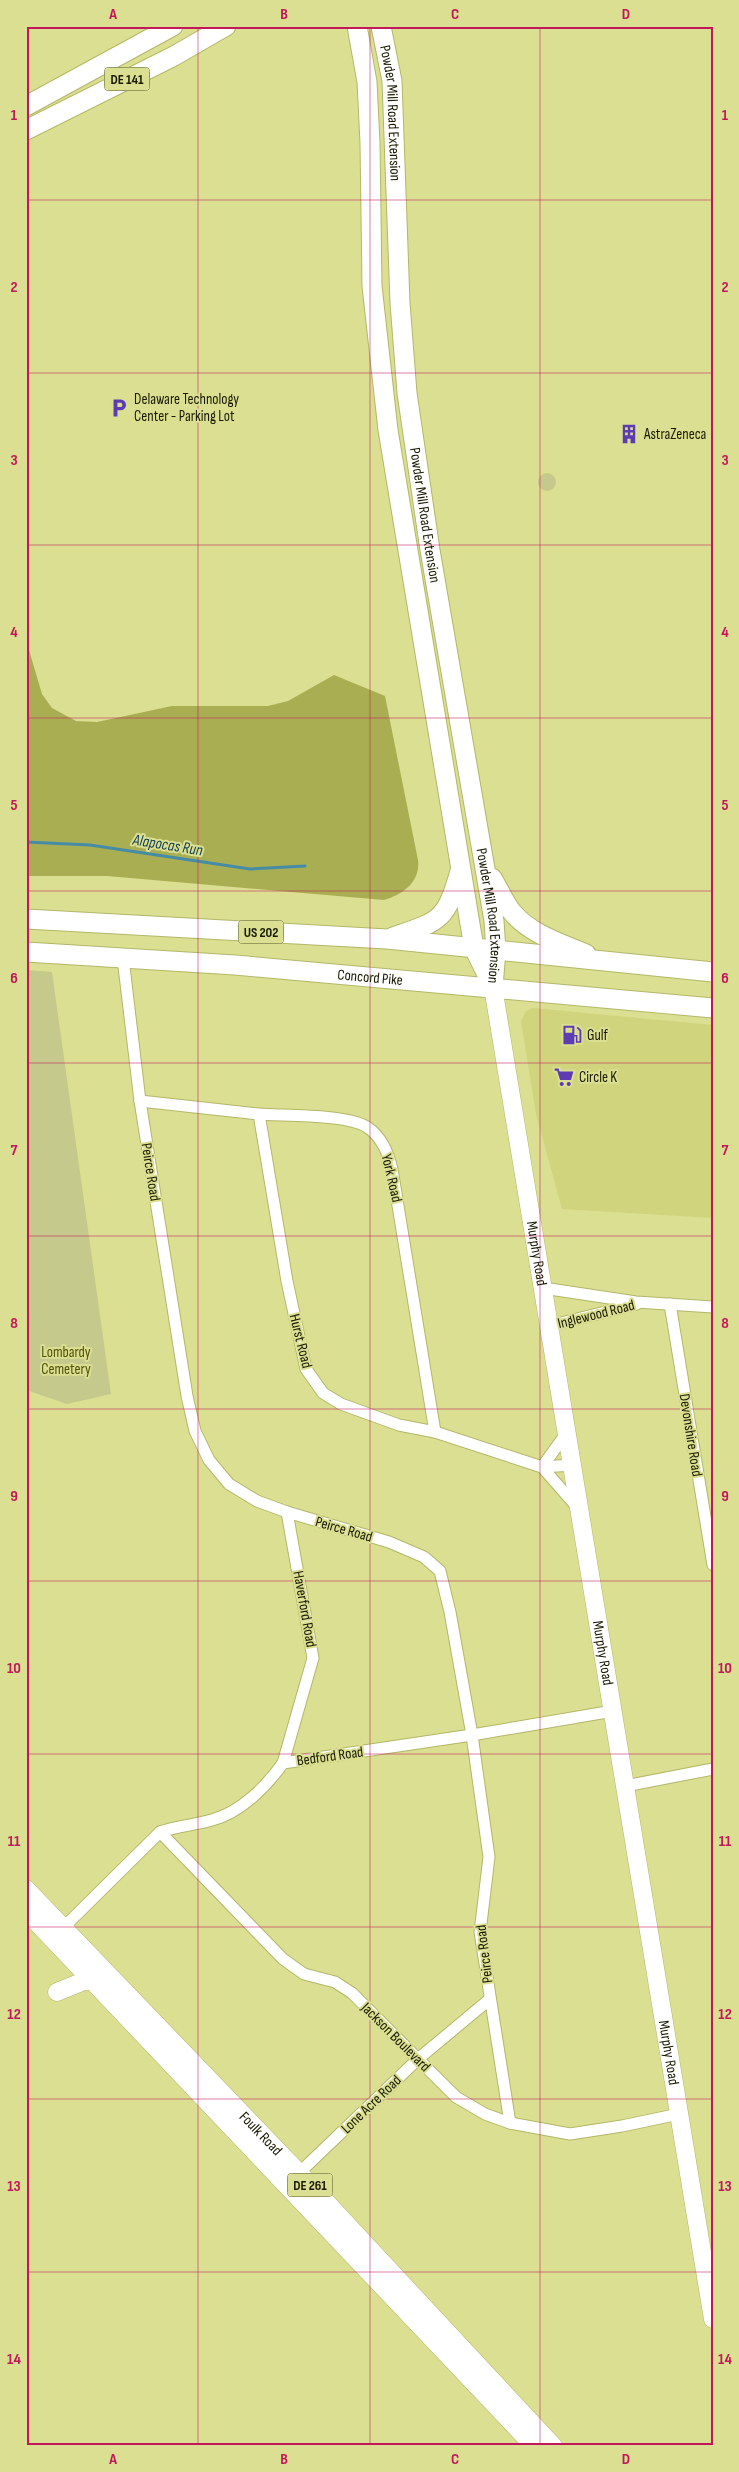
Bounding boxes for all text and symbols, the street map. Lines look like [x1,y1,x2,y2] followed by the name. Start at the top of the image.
[108,5,117,24] text: A
[280,5,288,24] text: B
[451,5,459,24] text: C
[622,5,630,24] text: D
[375,44,405,181] street label: Powder Mill Road Extension
[104,68,150,90] road number: DE 141
[11,106,18,125] text: 1
[722,106,729,125] text: 1
[10,278,18,297] text: 2
[721,278,729,297] text: 2
[134,390,239,426] place label: Delaware Technology Center - Parking Lot
[108,397,130,419] parking icon: Delaware Technology Center - Parking Lot
[618,423,640,445] building icon: AstraZeneca
[643,425,706,444] place label: AstraZeneca
[405,446,444,584] street label: Powder Mill Road Extension
[10,451,18,470] text: 3
[721,451,729,470] text: 3
[10,623,18,642] text: 4
[721,623,729,642] text: 4
[10,796,18,815] text: 5
[721,796,729,815] text: 5
[130,830,204,860] water label: Alapocas Run
[472,847,505,984] street label: Powder Mill Road Extension
[238,920,284,944] road number: US 202
[337,965,403,990] street label: Concord Pike
[10,969,18,988] text: 6
[721,969,729,988] text: 6
[561,1024,583,1046] fuel station icon: Gulf
[587,1026,609,1045] place label: Gulf
[553,1066,575,1088] supermarket icon: Circle K
[579,1068,617,1087] place label: Circle K
[11,1141,18,1160] text: 7
[722,1141,729,1160] text: 7
[137,1142,164,1202] street label: Peirce Road
[377,1152,406,1204] street label: York Road
[522,1220,551,1287] street label: Murphy Road
[556,1296,637,1333] street label: Inglewood Road
[285,1312,316,1370] street label: Hurst Road
[10,1314,18,1333] text: 8
[721,1314,729,1333] text: 8
[41,1343,91,1379] park label: Lombardy Cemetery
[675,1392,706,1478] street label: Devonshire Road
[10,1487,18,1506] text: 9
[721,1487,729,1506] text: 9
[313,1512,375,1547] street label: Peirce Road
[288,1569,321,1649] street label: Haverford Road
[588,1619,617,1687] street label: Murphy Road
[7,1659,21,1678] text: 10
[718,1659,732,1678] text: 10
[296,1742,365,1771] street label: Bedford Road
[8,1832,21,1851] text: 11
[719,1832,732,1851] text: 11
[471,1924,497,1984] street label: Peirce Road
[356,1998,434,2076] street label: Jackson Boulevard
[7,2005,21,2024] text: 12
[718,2005,732,2024] text: 12
[654,2019,683,2086] street label: Murphy Road
[337,2071,405,2138] street label: Lone Acre Road
[235,2108,286,2160] street label: Foulk Road
[288,2174,332,2196] road number: DE 261
[7,2177,21,2196] text: 13
[718,2177,732,2196] text: 13
[7,2350,21,2369] text: 14
[718,2350,732,2369] text: 14
[108,2450,117,2469] text: A
[280,2450,288,2469] text: B
[451,2450,459,2469] text: C
[622,2450,630,2469] text: D

